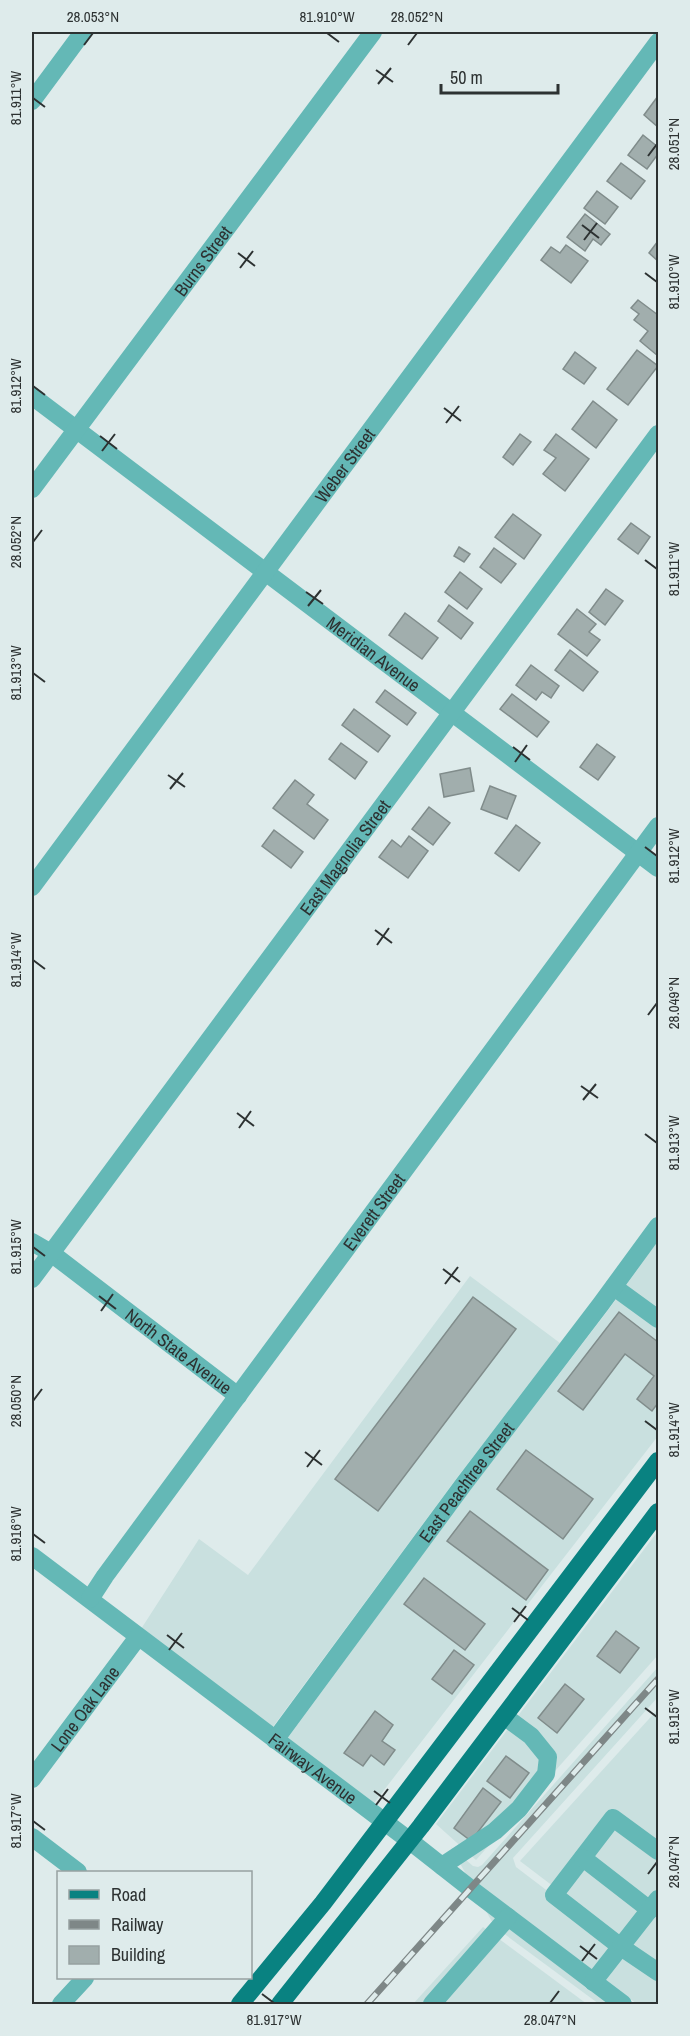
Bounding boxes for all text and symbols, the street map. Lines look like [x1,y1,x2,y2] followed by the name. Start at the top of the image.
[67,6,119,27] text: 28.053°N
[299,6,355,27] text: 81.910°W
[391,6,443,27] text: 28.052°N
[441,57,558,95] scale bar
[450,65,483,90] text: 50 m
[5,70,26,125] text: 81.911°W
[663,118,684,170] text: 28.051°N
[168,220,237,301] street label: Burns Street
[663,254,684,310] text: 81.910°W
[5,358,26,414] text: 81.912°W
[309,423,380,507] street label: Weber Street
[5,516,26,568] text: 28.052°N
[663,541,684,596] text: 81.911°W
[322,610,426,697] street label: Meridian Avenue
[5,645,26,701] text: 81.913°W
[293,794,396,920] street label: East Magnolia Street
[663,828,684,884] text: 81.912°W
[5,932,26,988] text: 81.914°W
[663,977,684,1029] text: 28.049°N
[663,1115,684,1171] text: 81.913°W
[337,1168,410,1256] street label: Everett Street
[5,1219,26,1275] text: 81.915°W
[121,1302,237,1400] street label: North State Avenue
[5,1375,26,1427] text: 28.050°N
[663,1402,684,1458] text: 81.914°W
[413,1417,519,1547] street label: East Peachtree Street
[5,1506,26,1562] text: 81.916°W
[44,1661,125,1756] street label: Lone Oak Lane
[663,1689,684,1745] text: 81.915°W
[264,1726,363,1810] street label: Fairway Avenue
[5,1793,26,1849] text: 81.917°W
[663,1836,684,1888] text: 28.047°N
[57,1871,252,1979] legend
[111,1882,146,1907] text: Road
[111,1912,164,1937] text: Railway
[111,1942,166,1967] text: Building
[246,2009,302,2030] text: 81.917°W
[524,2009,576,2030] text: 28.047°N

